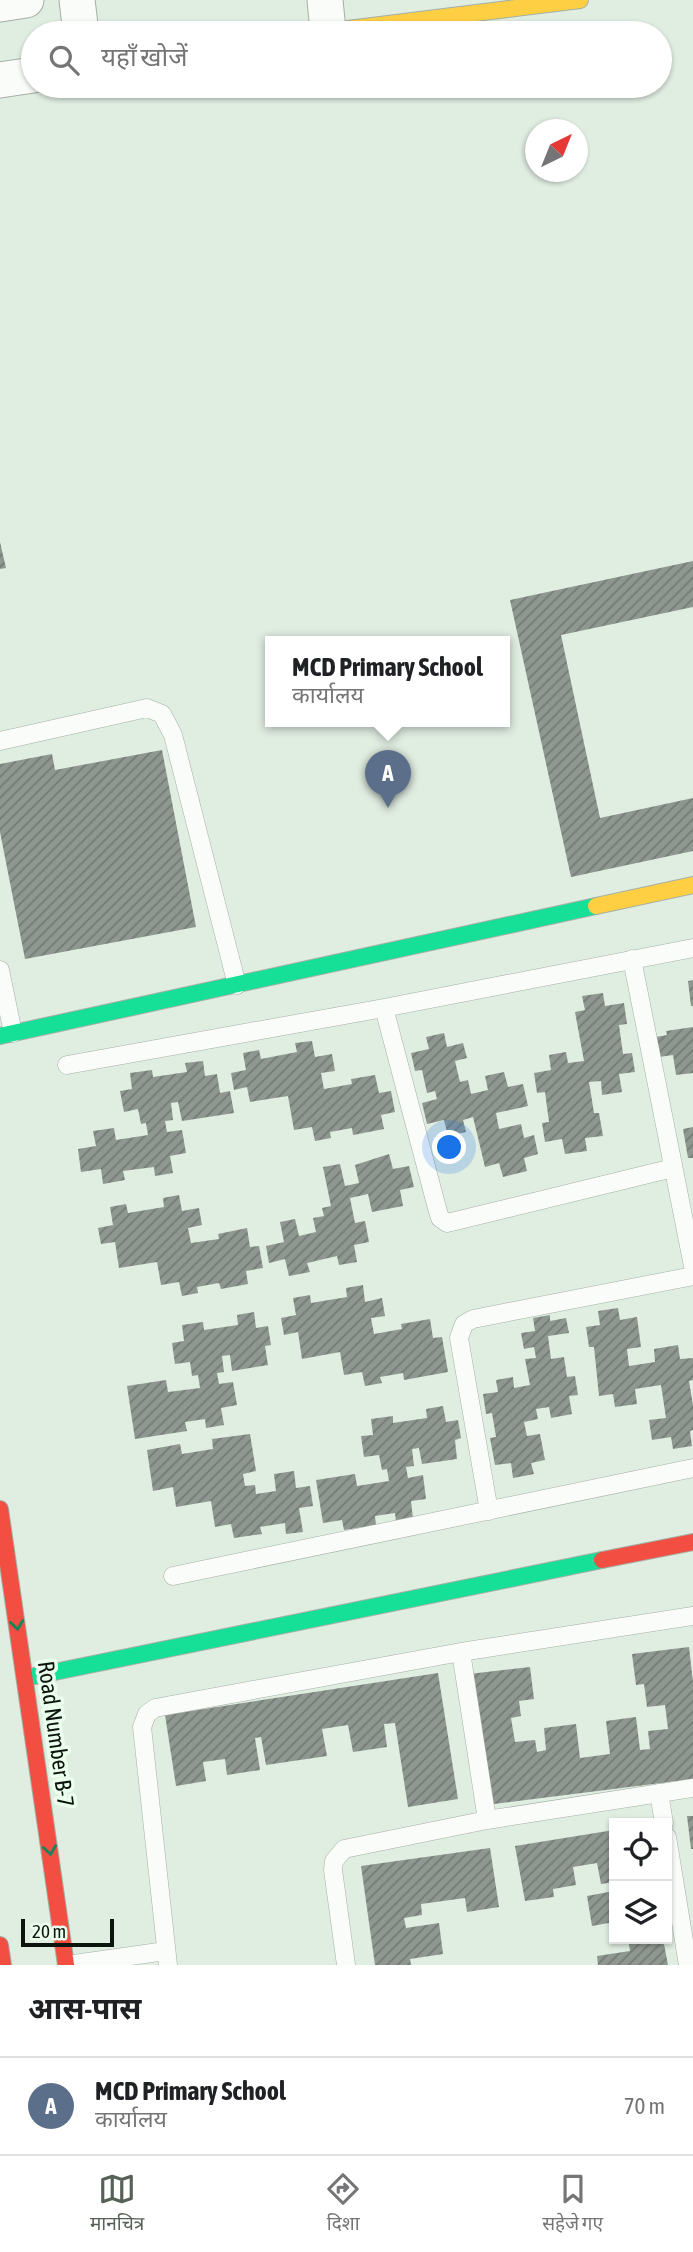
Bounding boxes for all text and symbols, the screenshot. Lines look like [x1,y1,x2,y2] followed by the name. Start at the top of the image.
[21,21,672,98] search box
[45,41,83,79] icon: search
[101,42,187,72] text: यहाँ खोजें
[525,119,588,182] north arrow
[265,636,510,727] popup
[292,652,483,682] text: MCD Primary School
[292,682,364,708] text: कार्यालय
[365,750,411,808] pin: A
[432,1130,466,1164] your location
[9,1619,24,1631] one-way arrow
[33,1659,79,1809] street label: Road Number B-7
[609,1818,672,1944] map controls
[609,1818,672,1881] button: locate
[42,1844,57,1856] one-way arrow
[609,1881,672,1944] button: layers
[21,1916,114,1948] scale bar
[32,1920,66,1942] text: 20 m
[28,1991,141,2025] text: आस-पास
[95,2076,286,2106] text: MCD Primary School
[45,2093,57,2119] text: A
[624,2093,665,2119] text: 70 m
[95,2106,167,2132] text: कार्यालय
[90,2170,144,2238] tab: मानचित्र
[324,2170,362,2238] tab: दिशा
[542,2170,603,2238] tab: सहेजे गए

